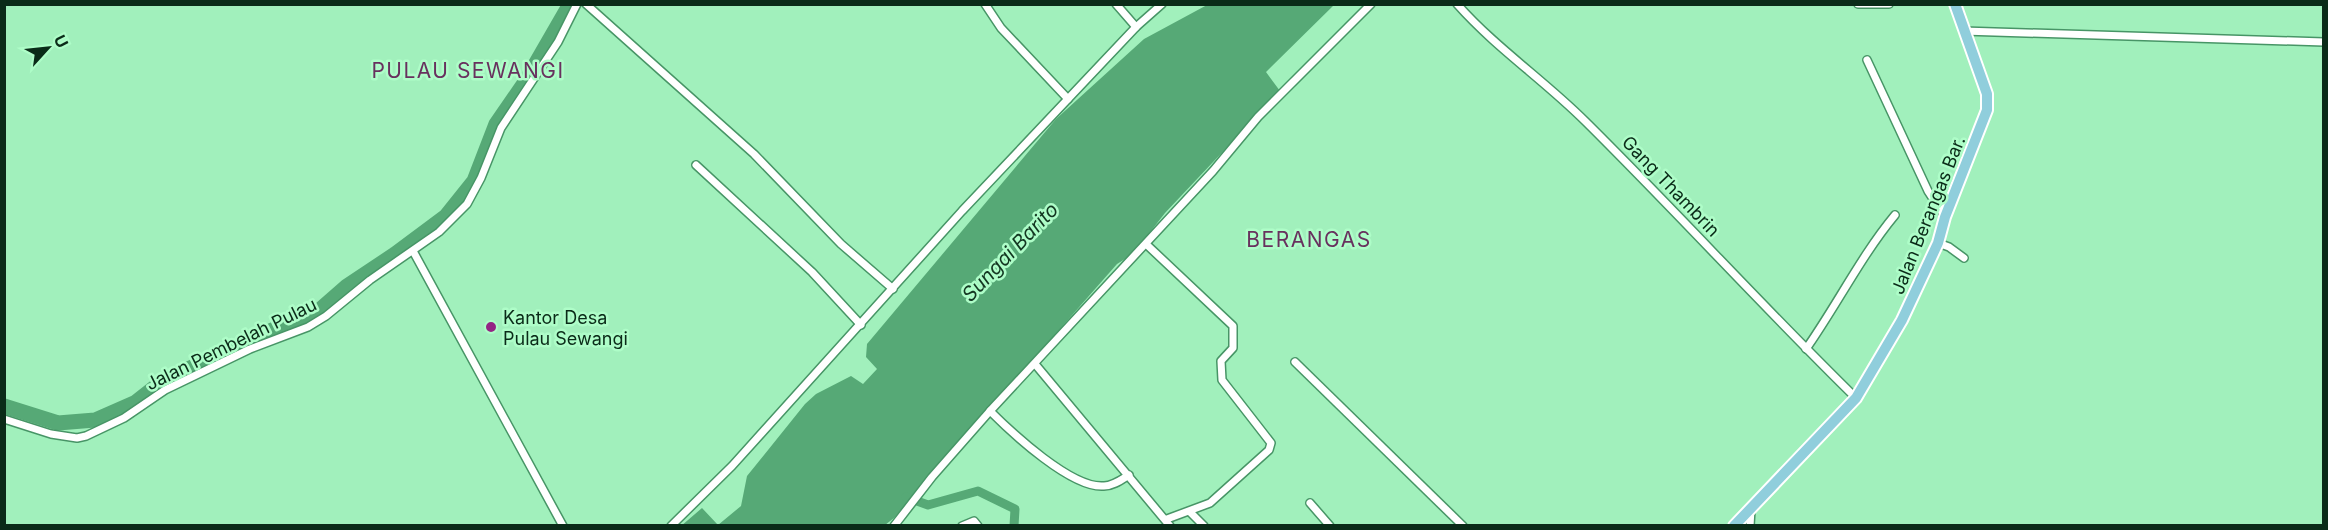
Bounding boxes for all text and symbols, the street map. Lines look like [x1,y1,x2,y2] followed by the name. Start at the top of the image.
[18,18,78,78] north arrow
[50,31,73,51] text: U
[371,58,565,83] district label: PULAU SEWANGI
[1618,131,1724,241] street label: Gang Thambrin
[1887,133,1969,297] street label: Jalan Berangas Bar.
[957,198,1063,306] water label: Sungai Barito
[1246,227,1372,252] district label: BERANGAS
[142,294,320,394] street label: Jalan Pembelah Pulau
[503,307,628,349] place label: Kantor Desa Pulau Sewangi
[484,320,498,334] marker: Kantor Desa Pulau Sewangi

